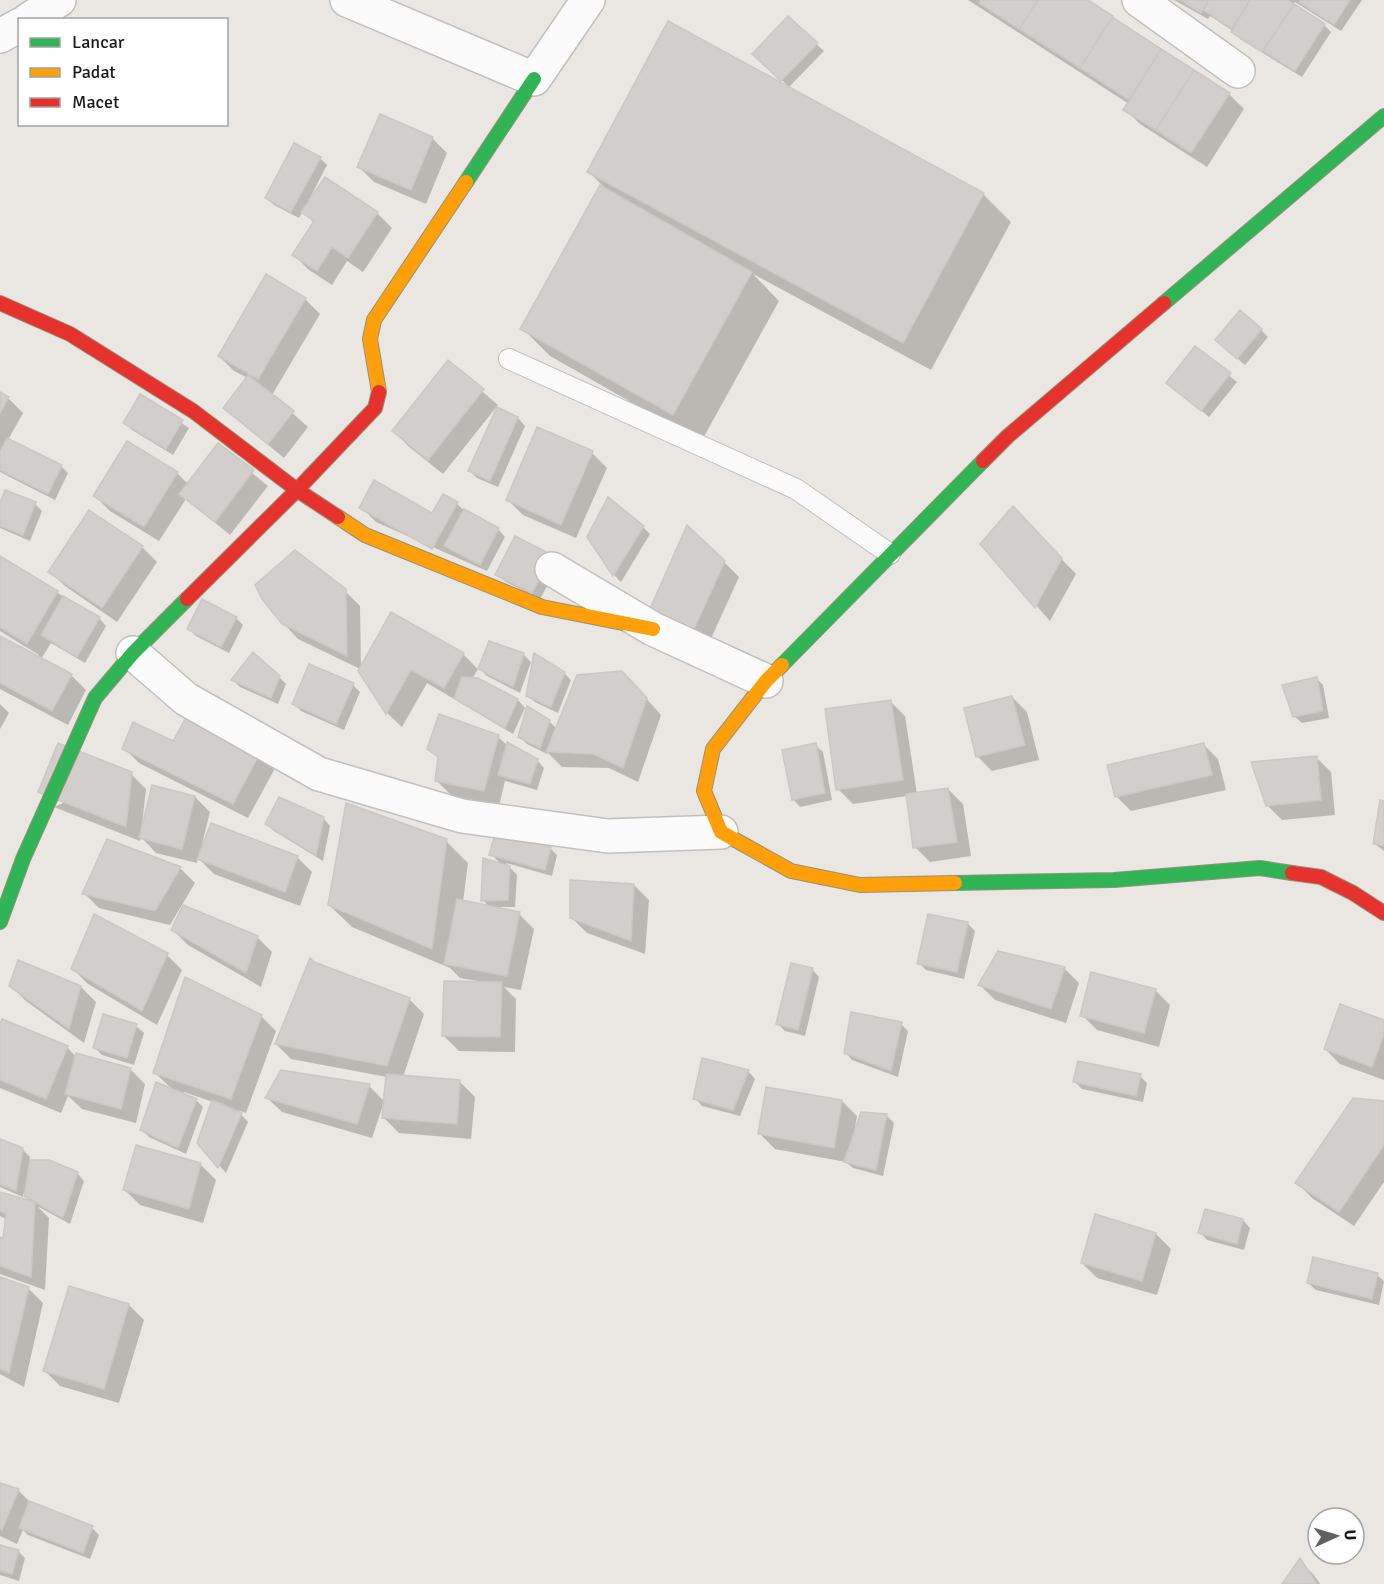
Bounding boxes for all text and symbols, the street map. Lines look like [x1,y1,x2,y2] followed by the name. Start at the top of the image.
[18,18,228,126] legend
[72,31,125,53] text: Lancar
[72,61,116,83] text: Padat
[72,91,119,113] text: Macet
[1306,1506,1366,1566] north arrow
[1340,1529,1360,1541] text: U

